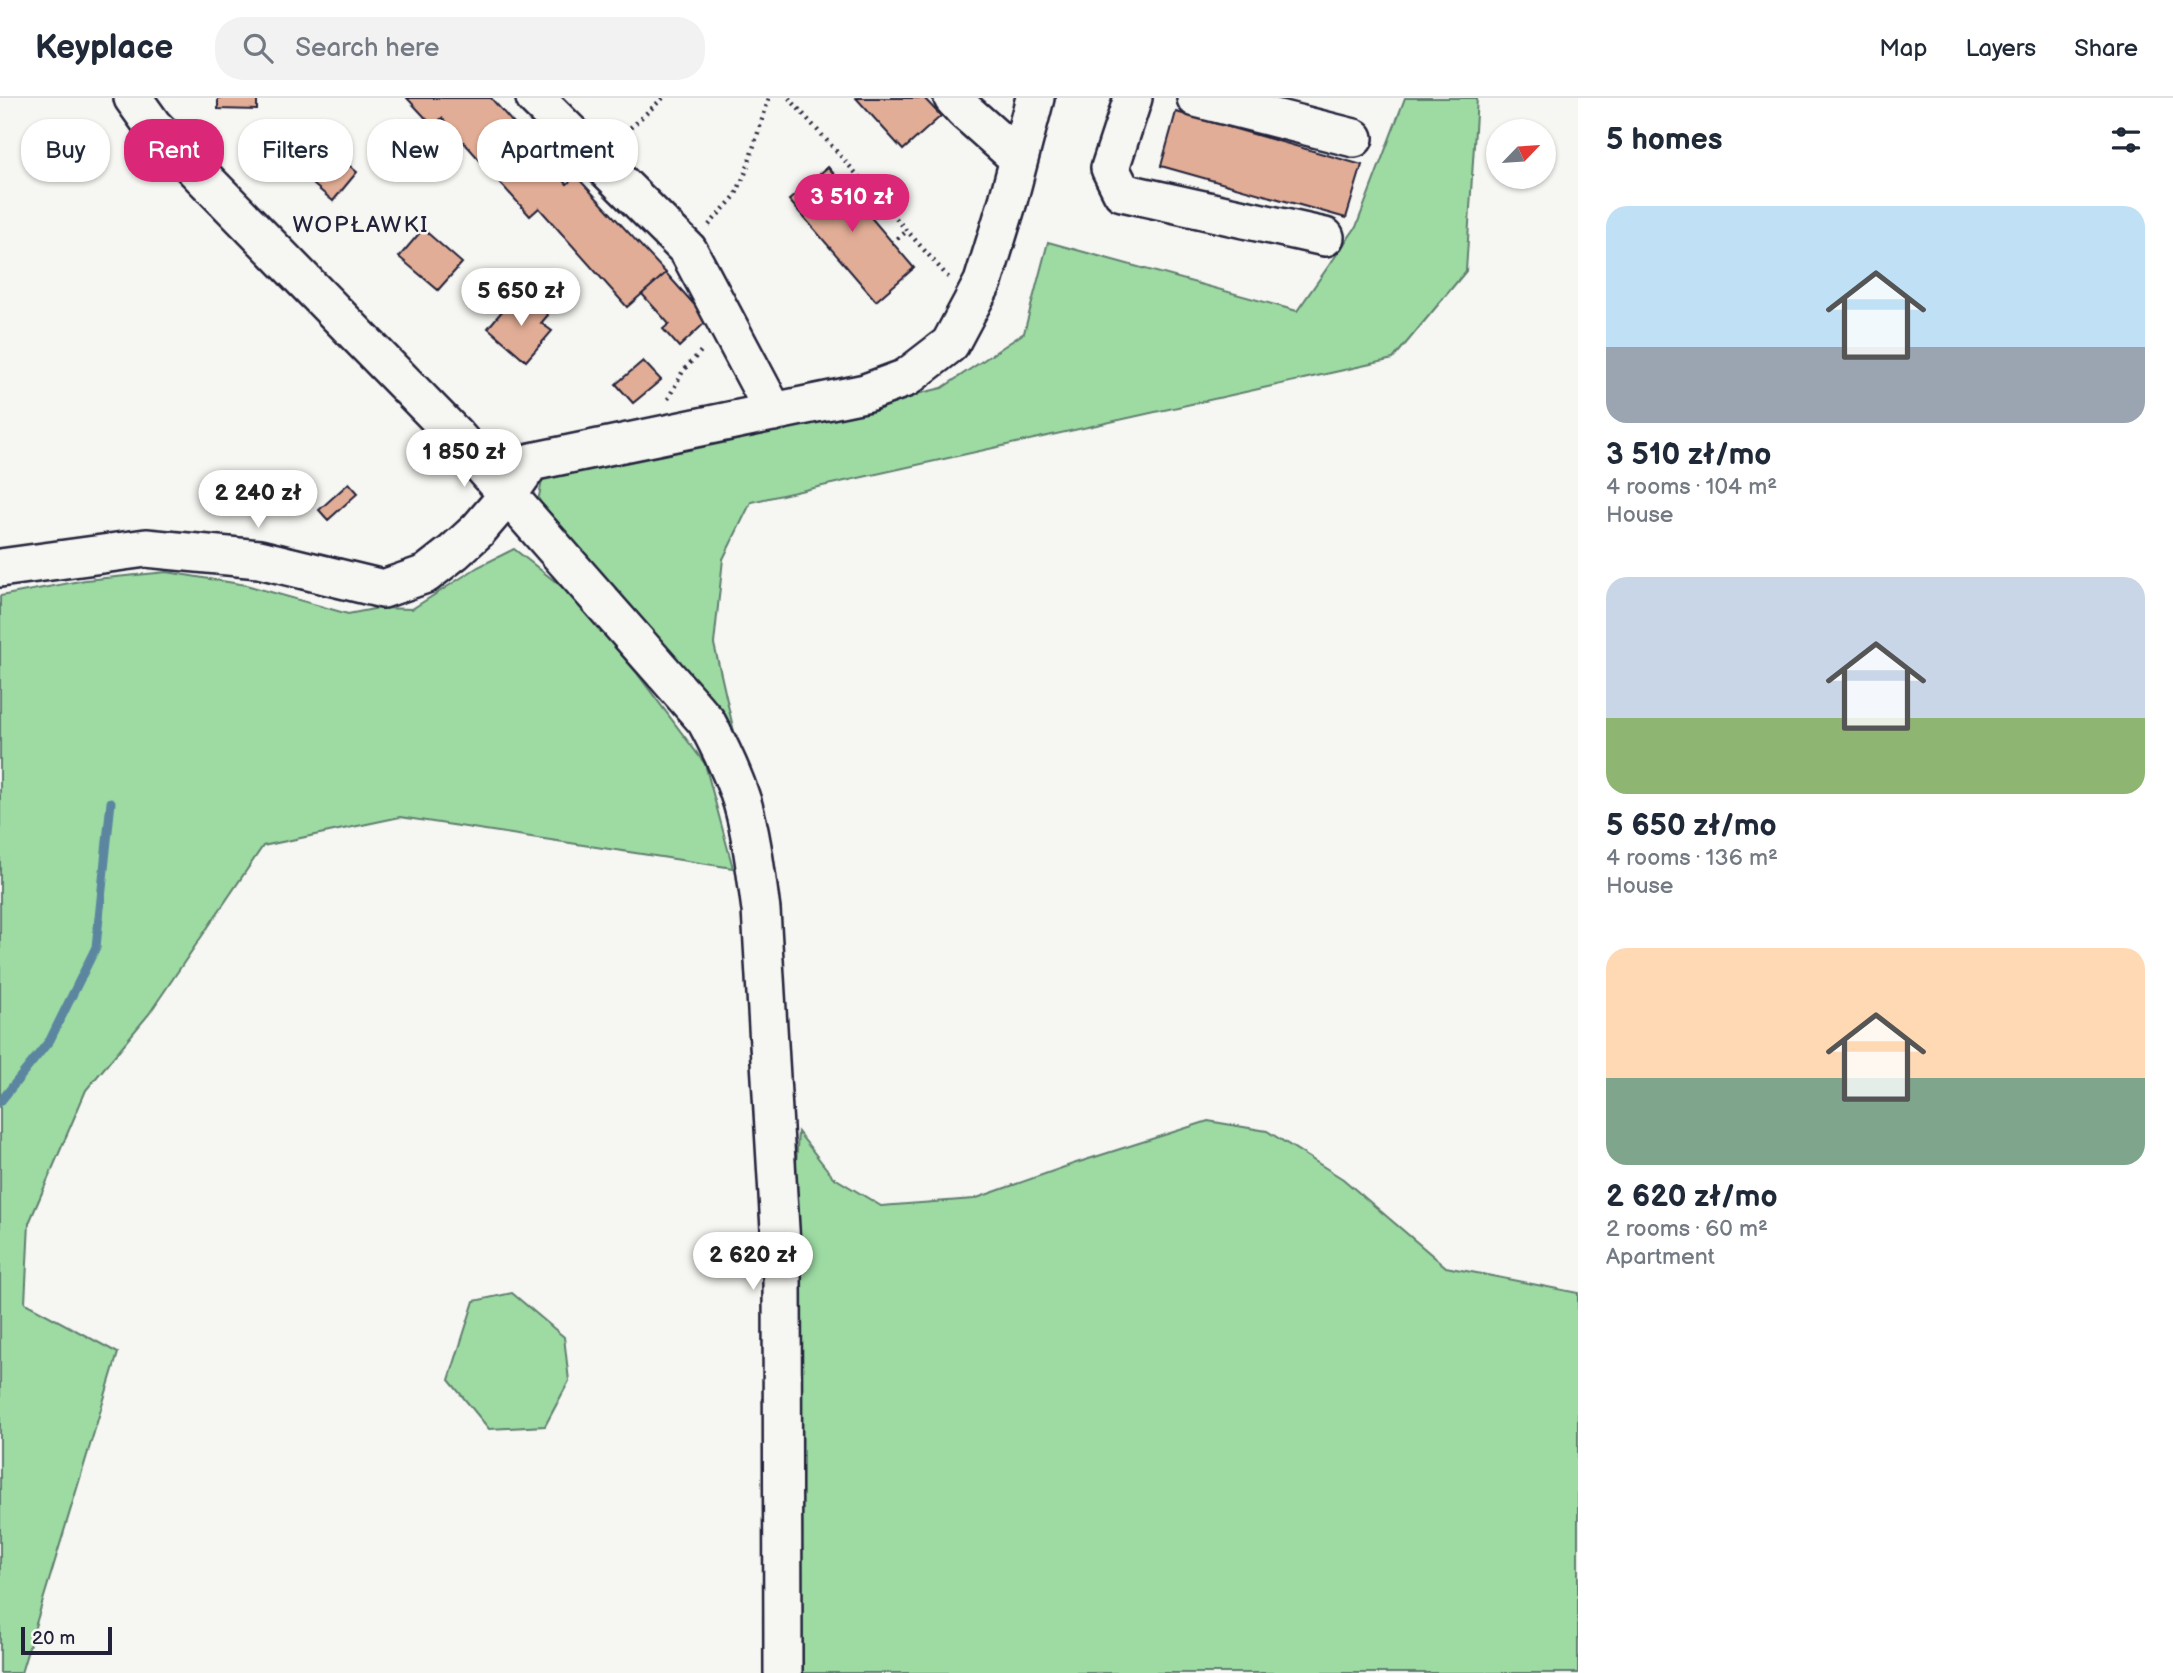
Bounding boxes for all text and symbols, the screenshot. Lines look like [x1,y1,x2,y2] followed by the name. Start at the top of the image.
[215,17,705,80] search box
[35,28,173,68] text: Keyplace
[239,29,277,67] icon: search
[295,33,439,64] text: Search here
[1879,34,1927,63] text: Map
[1965,34,2036,63] text: Layers
[2074,34,2138,63] text: Share
[21,119,110,182] chip: Buy
[124,119,224,182] chip: Rent
[238,119,353,182] chip: Filters
[367,119,463,182] chip: New
[477,119,638,182] chip: Apartment
[1486,119,1556,189] north arrow
[1486,119,1556,189] map controls
[2107,121,2145,159] icon: filters
[1606,122,1723,158] text: 5 homes
[780,174,924,234] pin: 3 510 zł
[810,183,894,211] text: 3 510 zł
[293,211,429,239] district label: WOPŁAWKI
[1813,252,1939,378] icon: home
[449,268,593,328] pin: 5 650 zł
[477,277,565,305] text: 5 650 zł
[392,430,536,489] pin: 1 850 zł
[1606,437,1771,473] text: 3 510 zł/mo
[422,438,506,466] text: 1 850 zł
[186,470,330,530] pin: 2 240 zł
[1606,473,1777,501] text: 4 rooms · 104 m²
[214,479,302,507] text: 2 240 zł
[1606,501,1673,529] text: House
[1813,623,1939,749] icon: home
[1606,808,1777,844] text: 5 650 zł/mo
[1606,844,1778,872] text: 4 rooms · 136 m²
[1606,872,1673,900] text: House
[1813,994,1939,1120] icon: home
[1606,1179,1777,1215] text: 2 620 zł/mo
[1606,1215,1768,1243] text: 2 rooms · 60 m²
[681,1232,825,1292] pin: 2 620 zł
[709,1241,797,1269] text: 2 620 zł
[1606,1243,1715,1271] text: Apartment
[21,1624,112,1656] scale bar
[32,1627,75,1650] text: 20 m

